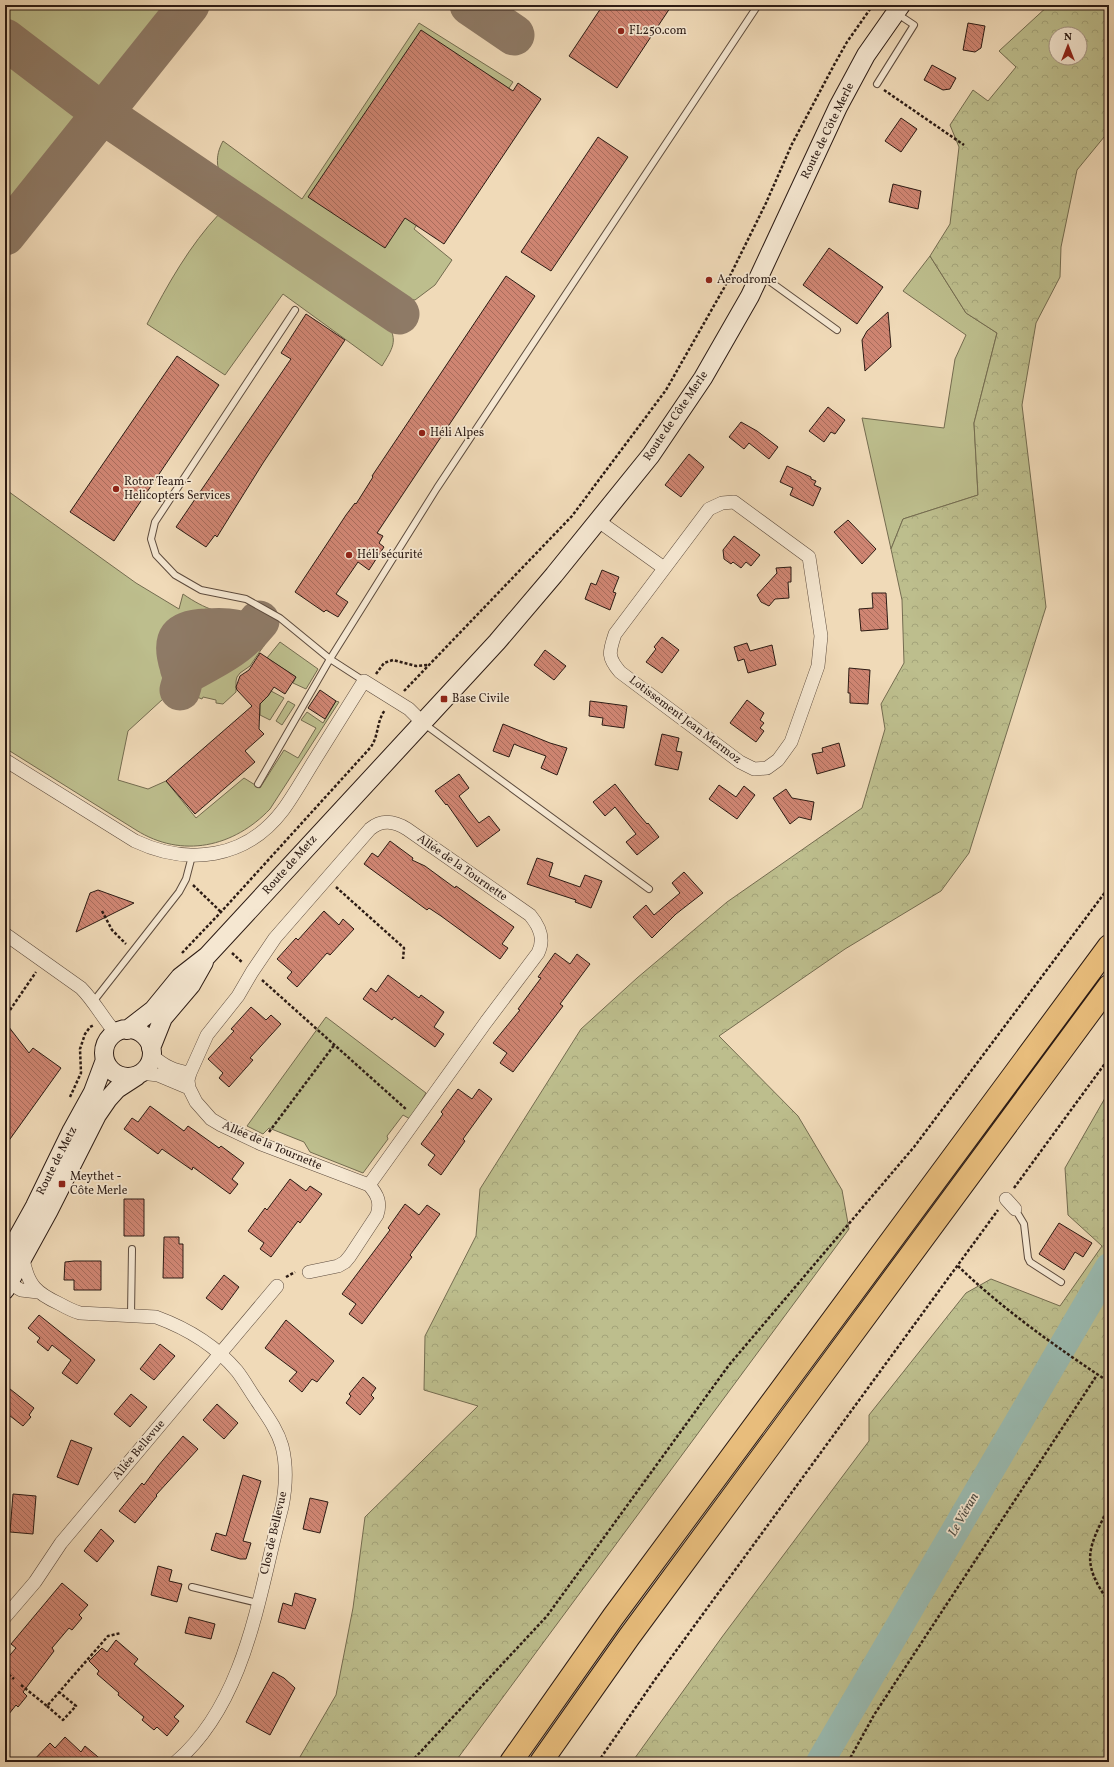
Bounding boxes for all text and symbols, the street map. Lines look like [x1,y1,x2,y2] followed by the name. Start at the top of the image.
[629,23,687,39] place label: FL250.com
[616,26,626,36] marker: FL250.com
[1048,26,1088,66] north arrow
[1064,30,1072,45] text: N
[798,80,858,182] street label: Route de Côte Merle
[717,272,777,288] place label: Aerodrome
[704,275,714,285] marker: Aerodrome
[640,368,712,464] street label: Route de Côte Merle
[430,425,484,441] place label: Héli Alpes
[417,428,427,438] marker: Héli Alpes
[124,474,230,504] place label: Rotor Team - Helicopters Services
[111,484,121,494] marker: Rotor Team - Helicopters Services
[357,547,423,563] place label: Héli sécurité
[344,550,354,560] marker: Héli sécurité
[626,672,744,768] street label: Lotissement Jean Mermoz
[452,691,510,707] place label: Base Civile
[439,694,449,704] marker: Base Civile
[414,831,511,905] street label: Allée de la Tournette
[259,832,321,898] street label: Route de Metz
[220,1118,325,1174] street label: Allée de la Tournette
[33,1124,81,1198] street label: Route de Metz
[70,1169,128,1199] place label: Meythet - Côte Merle
[57,1179,67,1189] marker: Meythet - Côte Merle
[109,1416,169,1484] street label: Allée Bellevue
[257,1490,291,1576] street label: Clos de Bellevue
[944,1490,984,1540] water label: Le Viéran

